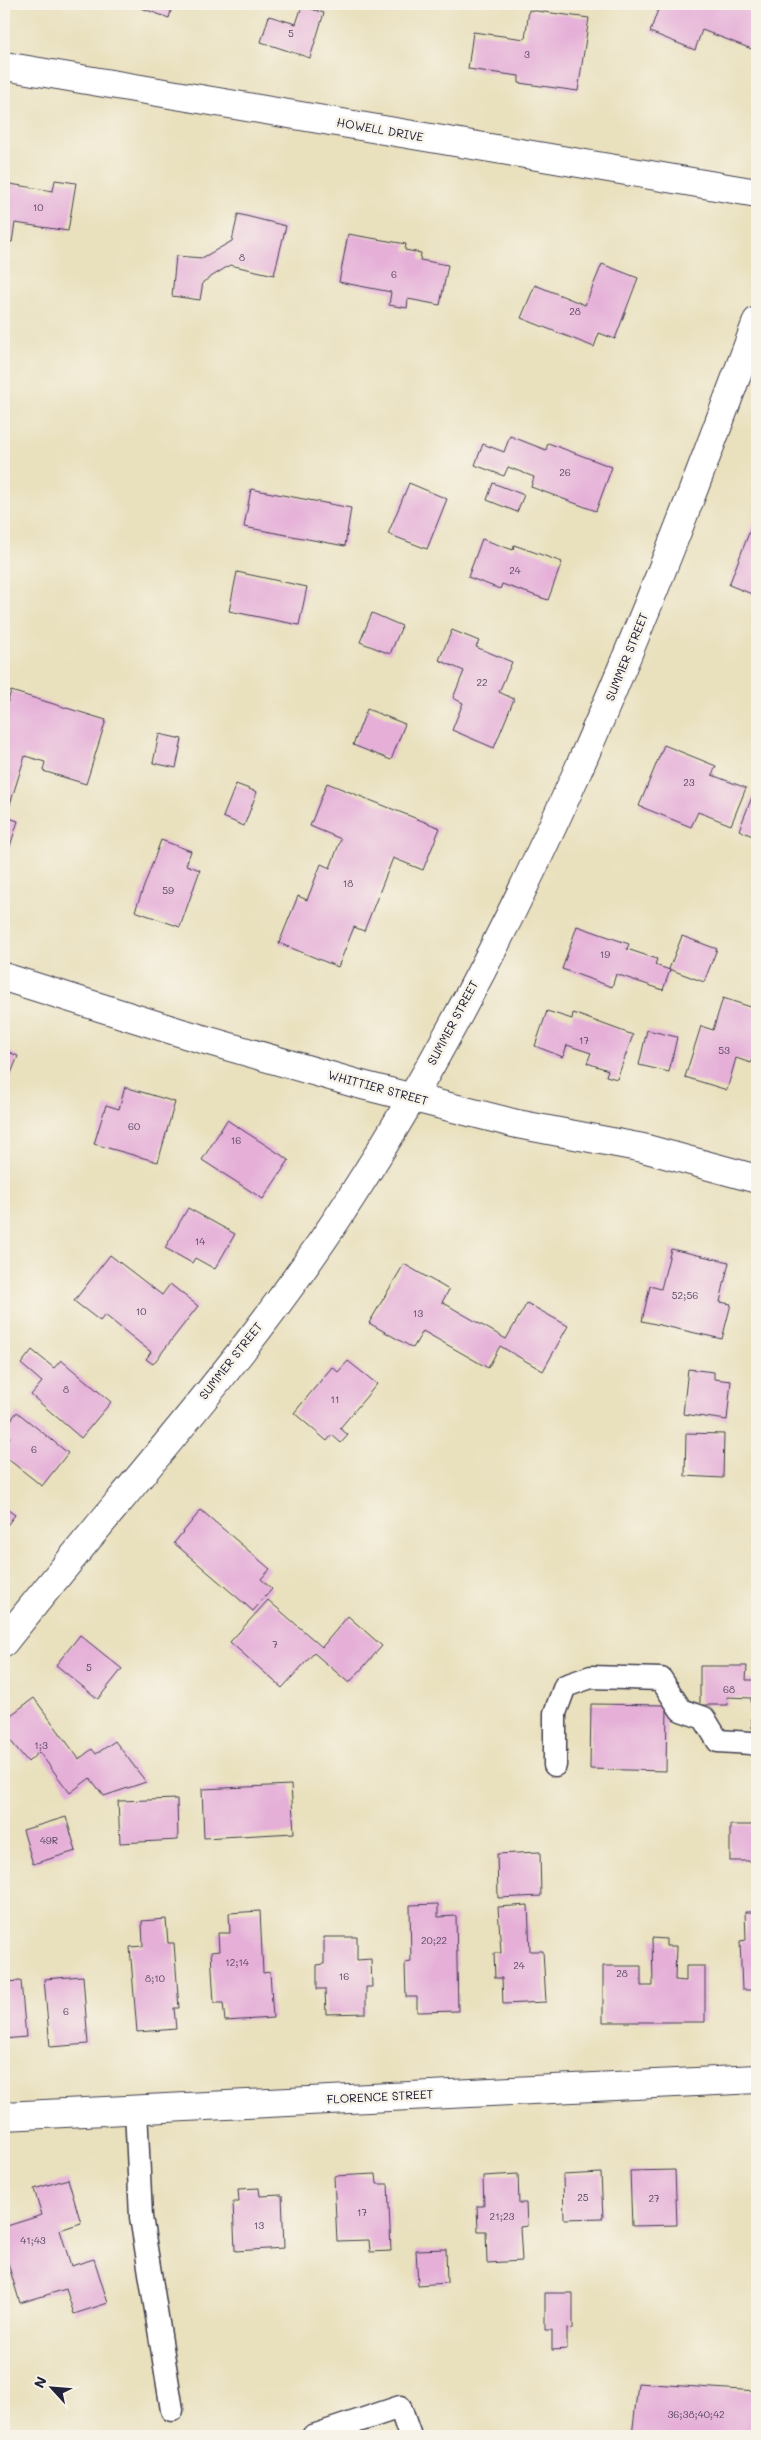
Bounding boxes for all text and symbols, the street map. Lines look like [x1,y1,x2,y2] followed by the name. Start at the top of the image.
[288,26,294,40] house number: 5
[524,47,530,61] house number: 3
[336,114,425,145] street label: HOWELL DRIVE
[33,200,43,214] house number: 10
[239,250,245,264] house number: 8
[391,267,397,281] house number: 6
[569,304,581,318] house number: 28
[559,465,571,479] house number: 26
[509,563,521,577] house number: 24
[601,610,651,703] street label: SUMMER STREET
[476,675,488,689] house number: 22
[683,775,695,789] house number: 23
[343,876,353,890] house number: 18
[162,883,174,897] house number: 59
[600,947,610,961] house number: 19
[423,977,481,1068] street label: SUMMER STREET
[579,1033,589,1047] house number: 17
[718,1043,730,1057] house number: 53
[326,1066,430,1108] street label: WHITTIER STREET
[128,1119,140,1133] house number: 60
[231,1133,241,1147] house number: 16
[195,1234,205,1248] house number: 14
[672,1288,698,1302] house number: 52;56
[136,1304,146,1318] house number: 10
[413,1306,423,1320] house number: 13
[195,1318,266,1402] street label: SUMMER STREET
[63,1382,69,1396] house number: 8
[331,1392,339,1406] house number: 11
[31,1442,37,1456] house number: 6
[272,1637,278,1651] house number: 7
[86,1660,92,1674] house number: 5
[723,1682,735,1696] house number: 68
[34,1738,48,1752] house number: 1;3
[40,1833,58,1847] house number: 49R
[421,1933,447,1947] house number: 20;22
[225,1955,249,1969] house number: 12;14
[513,1958,525,1972] house number: 24
[616,1966,628,1980] house number: 28
[339,1969,349,1983] house number: 16
[145,1971,165,1985] house number: 8;10
[63,2004,69,2018] house number: 6
[326,2085,434,2107] street label: FLORENCE STREET
[577,2190,589,2204] house number: 25
[648,2191,660,2205] house number: 27
[357,2205,367,2219] house number: 17
[490,2209,515,2223] house number: 21;23
[254,2218,264,2232] house number: 13
[20,2233,46,2247] house number: 41;43
[28,2362,78,2412] north arrow
[29,2373,51,2391] text: N
[667,2407,725,2421] house number: 36;38;40;42

